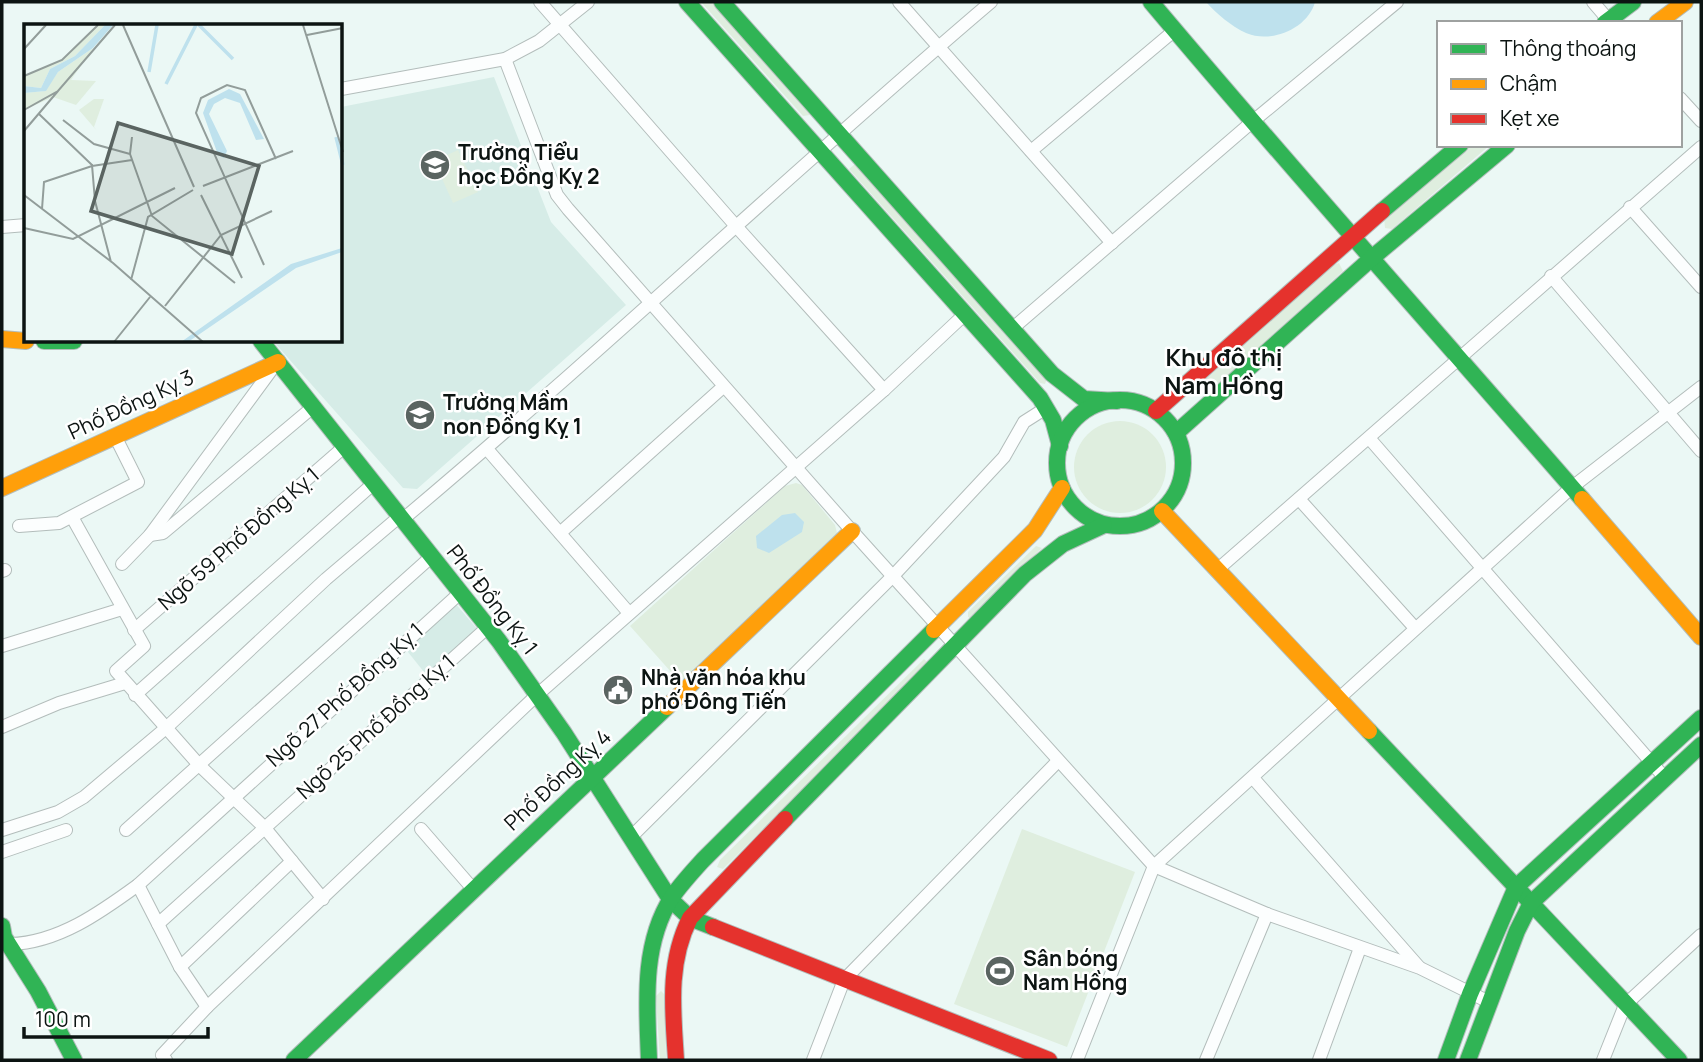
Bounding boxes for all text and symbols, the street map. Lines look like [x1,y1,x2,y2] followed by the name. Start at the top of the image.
[1437,21,1682,147] legend
[24,24,343,343] inset map
[1500,34,1636,62] text: Thông thoáng
[1500,69,1557,97] text: Chậm
[1500,104,1559,132] text: Kẹt xe
[458,138,600,190] place label: Trường Tiểu học Đồng Kỵ 2
[418,148,452,182] school or university icon: Trường Tiểu học Đồng Kỵ 2
[1164,340,1284,401] district label: Khu đô thị Nam Hồng
[63,363,198,445] street label: Phố Đồng Kỵ 3
[443,388,582,440] place label: Trường Mầm non Đồng Kỵ 1
[403,398,437,432] school or university icon: Trường Mầm non Đồng Kỵ 1
[152,460,325,616] street label: Ngõ 59 Phố Đồng Kỵ 1
[441,539,545,660] street label: Phố Đồng Kỵ 1
[260,616,429,772] street label: Ngõ 27 Phố Đồng Kỵ 1
[290,648,460,805] street label: Ngõ 25 Phố Đồng Kỵ 1
[641,663,806,715] place label: Nhà văn hóa khu phố Đông Tiến
[601,673,635,707] public building icon: Nhà văn hóa khu phố Đông Tiến
[498,722,617,836] street label: Phố Đồng Kỵ 4
[1023,944,1127,996] place label: Sân bóng Nam Hồng
[983,954,1017,988] sports icon: Sân bóng Nam Hồng
[24,996,208,1040] scale bar
[35,1005,91,1033] text: 100 m

